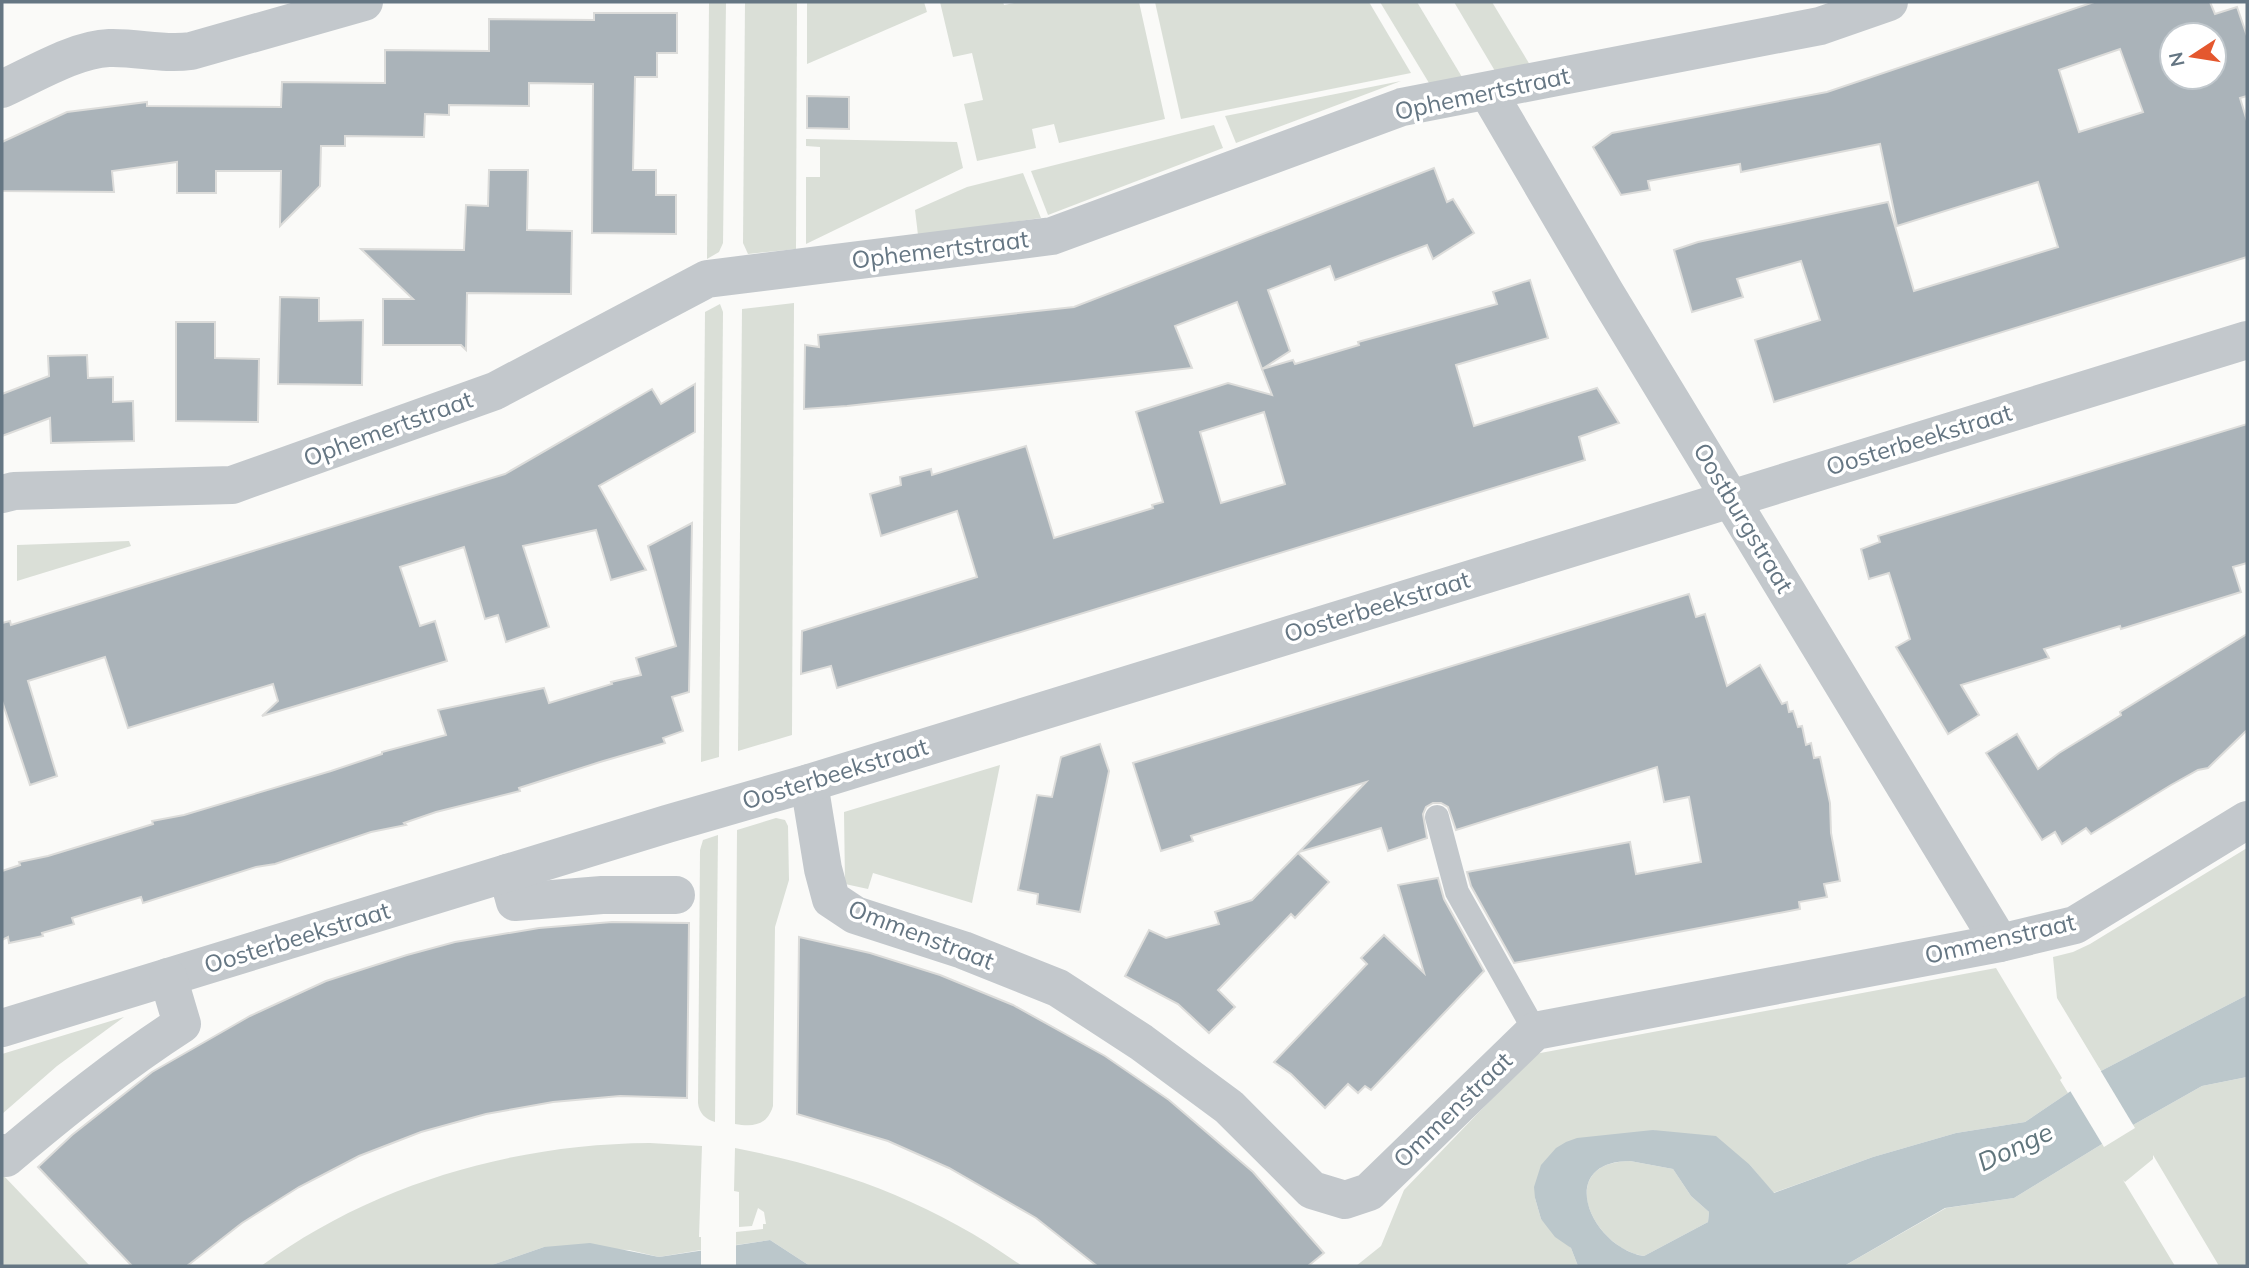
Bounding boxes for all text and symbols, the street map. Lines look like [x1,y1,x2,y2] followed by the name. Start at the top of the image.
[2158,21,2228,91] north arrow
[2163,50,2190,69] text: N
[1392,60,1572,126] street label: Ophemertstraat
[850,223,1030,275] street label: Ophemertstraat
[299,384,476,473] street label: Ophemertstraat
[1822,397,2015,482] street label: Oosterbeekstraat
[1687,437,1800,598] street label: Oostburgstraat
[1280,564,1473,649] street label: Oosterbeekstraat
[738,731,931,816] street label: Oosterbeekstraat
[844,893,999,976] street label: Ommenstraat
[200,895,393,980] street label: Oosterbeekstraat
[1921,906,2078,970] street label: Ommenstraat
[1387,1045,1518,1173] street label: Ommenstraat
[1972,1115,2058,1178] water label: Donge

